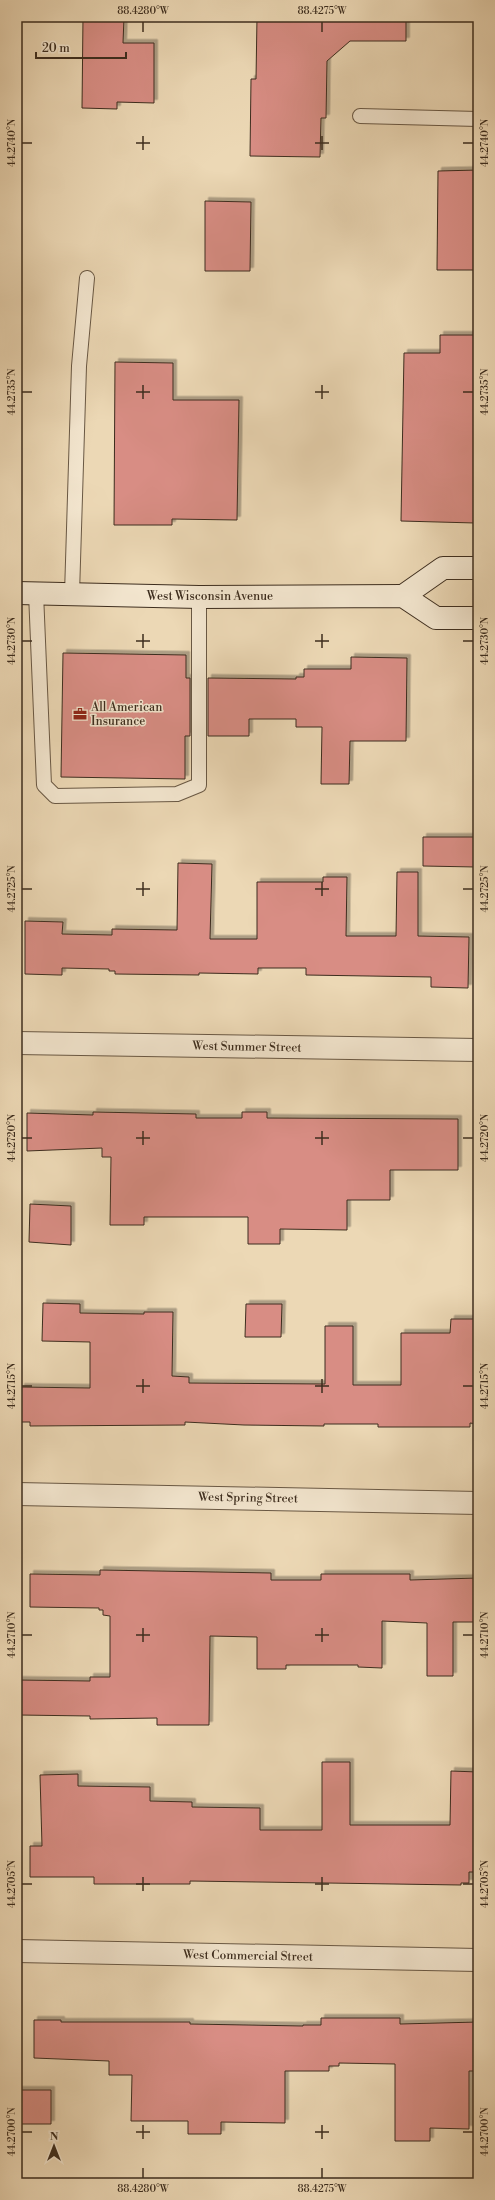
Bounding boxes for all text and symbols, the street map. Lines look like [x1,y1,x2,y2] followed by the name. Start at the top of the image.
[117,5,170,17] text: 88.4280°W
[297,5,348,17] text: 88.4275°W
[36,34,126,60] scale bar
[42,41,70,56] text: 20 m
[6,118,18,167] text: 44.2740°N
[479,118,491,167] text: 44.2740°N
[6,368,18,416] text: 44.2735°N
[479,368,491,416] text: 44.2735°N
[146,589,273,604] street label: West Wisconsin Avenue
[6,616,18,665] text: 44.2730°N
[479,616,491,665] text: 44.2730°N
[90,700,162,729] place label: All American Insurance
[72,706,88,722] office icon: All American Insurance
[6,865,18,913] text: 44.2725°N
[479,865,491,913] text: 44.2725°N
[191,1039,303,1055] street label: West Summer Street
[6,1113,18,1162] text: 44.2720°N
[479,1113,491,1162] text: 44.2720°N
[6,1362,18,1409] text: 44.2715°N
[479,1362,491,1409] text: 44.2715°N
[197,1490,299,1506] street label: West Spring Street
[6,1611,18,1659] text: 44.2710°N
[479,1611,491,1659] text: 44.2710°N
[6,1859,18,1908] text: 44.2705°N
[479,1859,491,1908] text: 44.2705°N
[182,1947,314,1965] street label: West Commercial Street
[6,2107,18,2157] text: 44.2700°N
[479,2107,491,2157] text: 44.2700°N
[34,2126,74,2166] north arrow
[50,2130,59,2144] text: N
[117,2183,170,2195] text: 88.4280°W
[297,2183,348,2195] text: 88.4275°W

